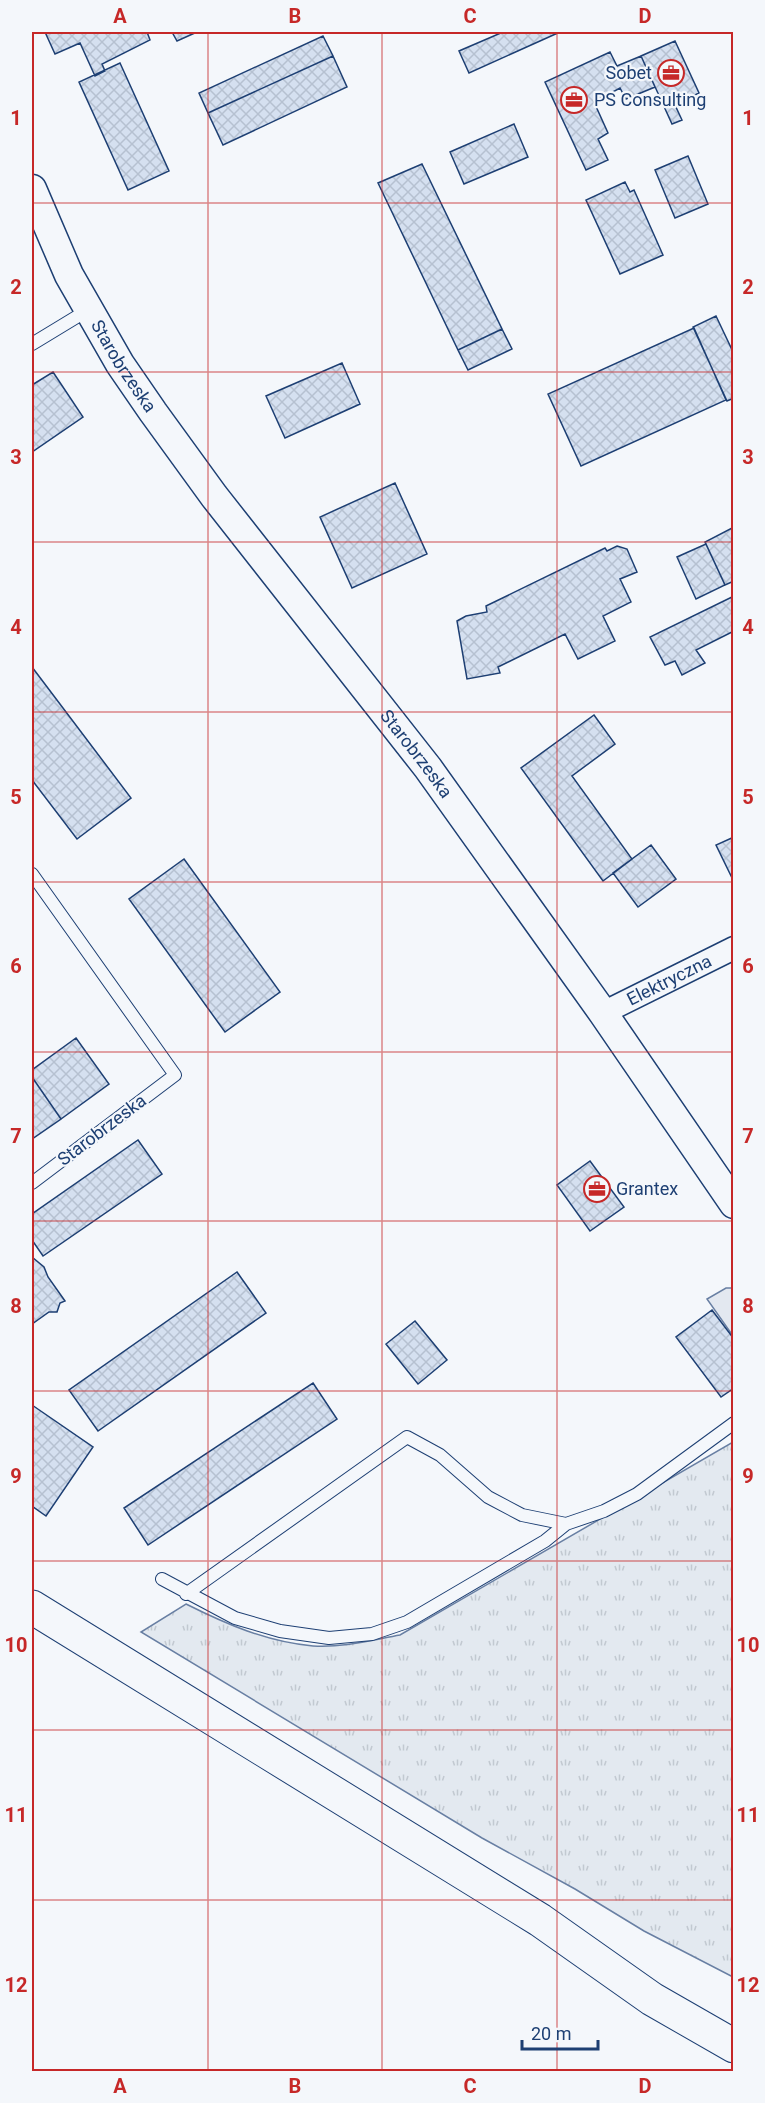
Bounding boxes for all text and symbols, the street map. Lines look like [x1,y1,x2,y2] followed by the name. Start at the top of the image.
[113,4,127,28] text: A
[289,4,301,28] text: B
[463,4,477,28] text: C
[639,4,652,28] text: D
[656,58,686,88] office icon: Sobet
[606,62,652,83] place label: Sobet
[559,85,589,115] office icon: PS Consulting
[594,89,706,110] place label: PS Consulting
[10,106,22,130] text: 1
[742,106,754,130] text: 1
[10,275,22,299] text: 2
[742,275,754,299] text: 2
[87,316,161,416] street label: Starobrzeska
[10,445,22,469] text: 3
[742,445,754,469] text: 3
[10,615,22,639] text: 4
[742,615,754,639] text: 4
[376,705,457,802] street label: Starobrzeska
[10,785,22,809] text: 5
[742,785,754,809] text: 5
[623,950,715,1010] street label: Elektryczna
[10,954,22,978] text: 6
[742,954,754,978] text: 6
[53,1090,150,1170] street label: Starobrzeska
[10,1124,22,1148] text: 7
[742,1124,754,1148] text: 7
[582,1174,612,1204] office icon: Grantex
[616,1178,678,1199] place label: Grantex
[10,1294,22,1318] text: 8
[742,1294,754,1318] text: 8
[10,1464,22,1488] text: 9
[742,1464,754,1488] text: 9
[5,1633,27,1657] text: 10
[737,1633,759,1657] text: 10
[5,1803,27,1827] text: 11
[737,1803,759,1827] text: 11
[5,1973,27,1997] text: 12
[737,1973,759,1997] text: 12
[522,2013,598,2051] scale bar
[531,2023,571,2044] text: 20 m
[113,2074,127,2098] text: A
[289,2074,301,2098] text: B
[463,2074,477,2098] text: C
[639,2074,652,2098] text: D

